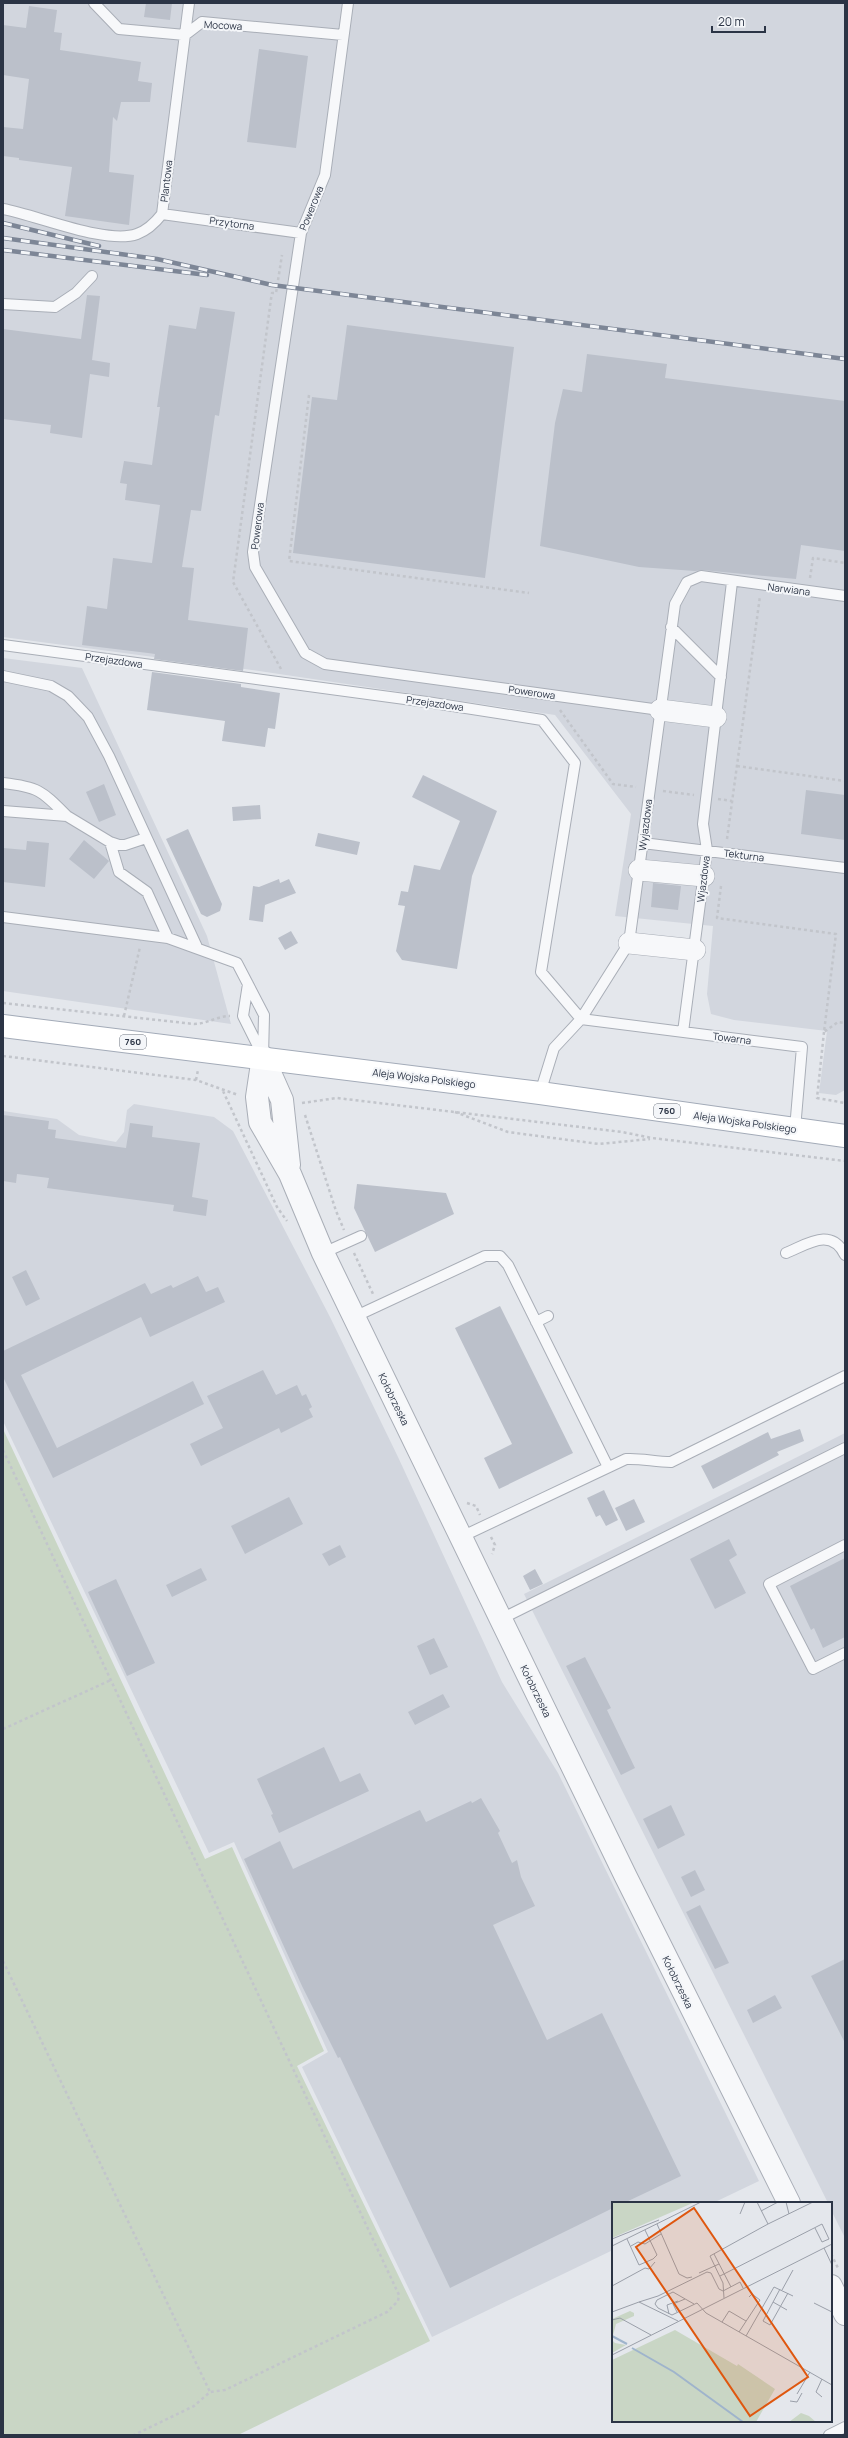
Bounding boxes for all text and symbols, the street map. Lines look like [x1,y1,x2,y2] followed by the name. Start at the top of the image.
[712,8,765,34] scale bar
[718,13,745,30] text: 20 m
[203,17,243,33] street label: Mocowa
[156,159,176,203] street label: Plantowa
[296,183,326,233] street label: Powerowa
[209,213,255,233] street label: Przytorna
[247,502,267,550] street label: Powerowa
[767,579,811,599] street label: Narwiana
[84,649,144,671] street label: Przejazdowa
[508,682,556,702] street label: Powerowa
[405,692,465,714] street label: Przejazdowa
[635,798,655,852] street label: Wyjazdowa
[723,846,765,864] street label: Tekturna
[693,855,713,903] street label: Wjazdowa
[712,1029,752,1047] street label: Towarna
[120,1035,146,1049] road number: 760
[372,1065,477,1091] street label: Aleja Wojska Polskiego
[654,1104,680,1118] road number: 760
[693,1108,798,1136] street label: Aleja Wojska Polskiego
[375,1370,413,1428] street label: Kołobrzeska
[517,1662,555,1720] street label: Kołobrzeska
[659,1953,697,2011] street label: Kołobrzeska
[612,2202,832,2422] inset map

